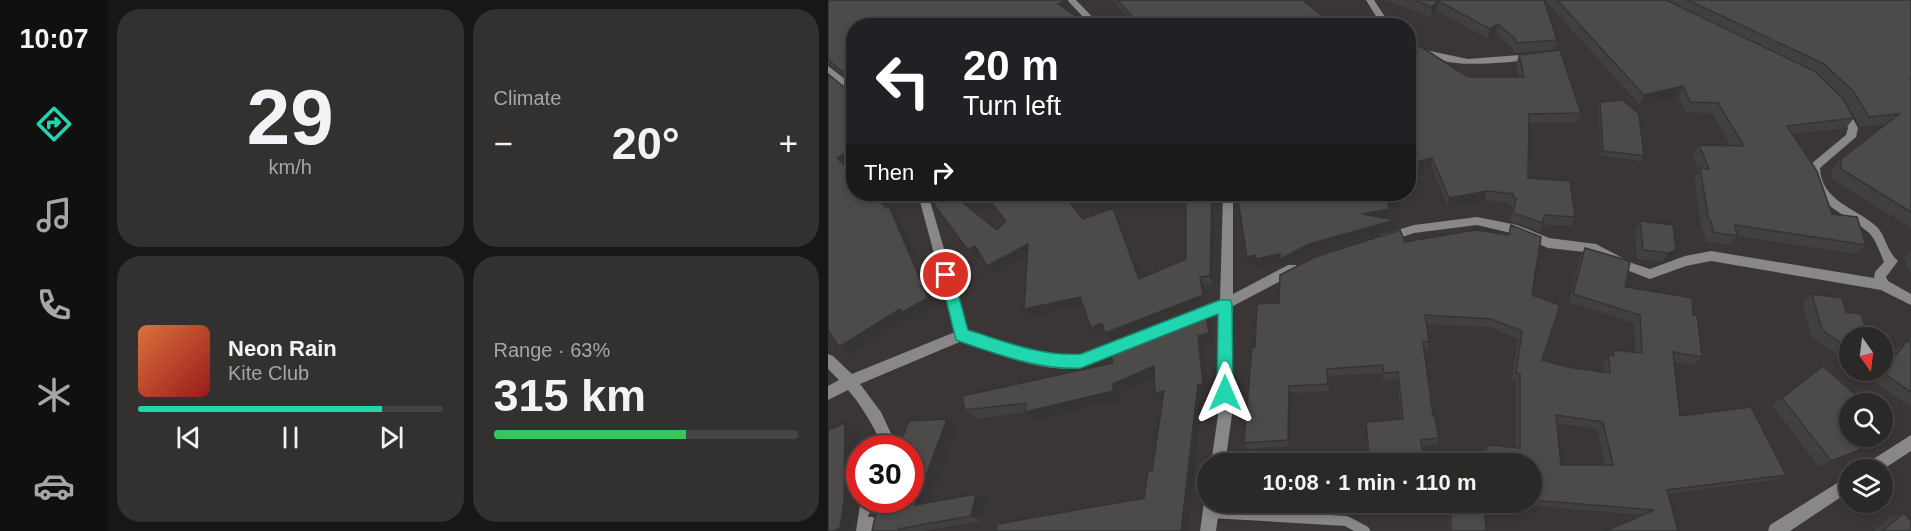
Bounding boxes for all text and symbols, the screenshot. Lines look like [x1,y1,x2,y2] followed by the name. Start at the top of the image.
[19,24,89,54] text: 10:07
[864,42,942,120] icon: left
[963,42,1059,89] text: 20 m
[247,73,334,161] text: 29
[494,87,561,109] text: Climate
[963,91,1061,121] text: Turn left
[33,103,75,145] icon: directions
[612,118,680,169] text: 20°
[494,125,513,162] text: −
[779,125,798,162] text: +
[269,156,312,178] text: km/h
[926,156,959,189] icon: right
[864,160,914,185] text: Then
[33,194,75,236] icon: music
[920,249,971,300] pin
[929,258,962,291] icon: arrive
[33,284,75,326] icon: phone
[1839,327,1893,381] north arrow
[1839,327,1893,513] map controls
[228,336,337,361] text: Neon Rain
[494,339,610,361] text: Range · 63%
[1193,361,1257,425] position arrow
[228,362,309,384] text: Kite Club
[494,370,646,421] text: 315 km
[33,374,75,416] icon: climate
[1839,393,1893,447] button: search
[172,421,205,454] icon: previous
[274,421,307,454] icon: pause
[375,421,408,454] icon: next
[846,435,924,513] speed limit sign: 30
[1839,459,1893,513] button: layers
[33,465,75,507] icon: car
[1263,470,1477,495] text: 10:08 · 1 min · 110 m

